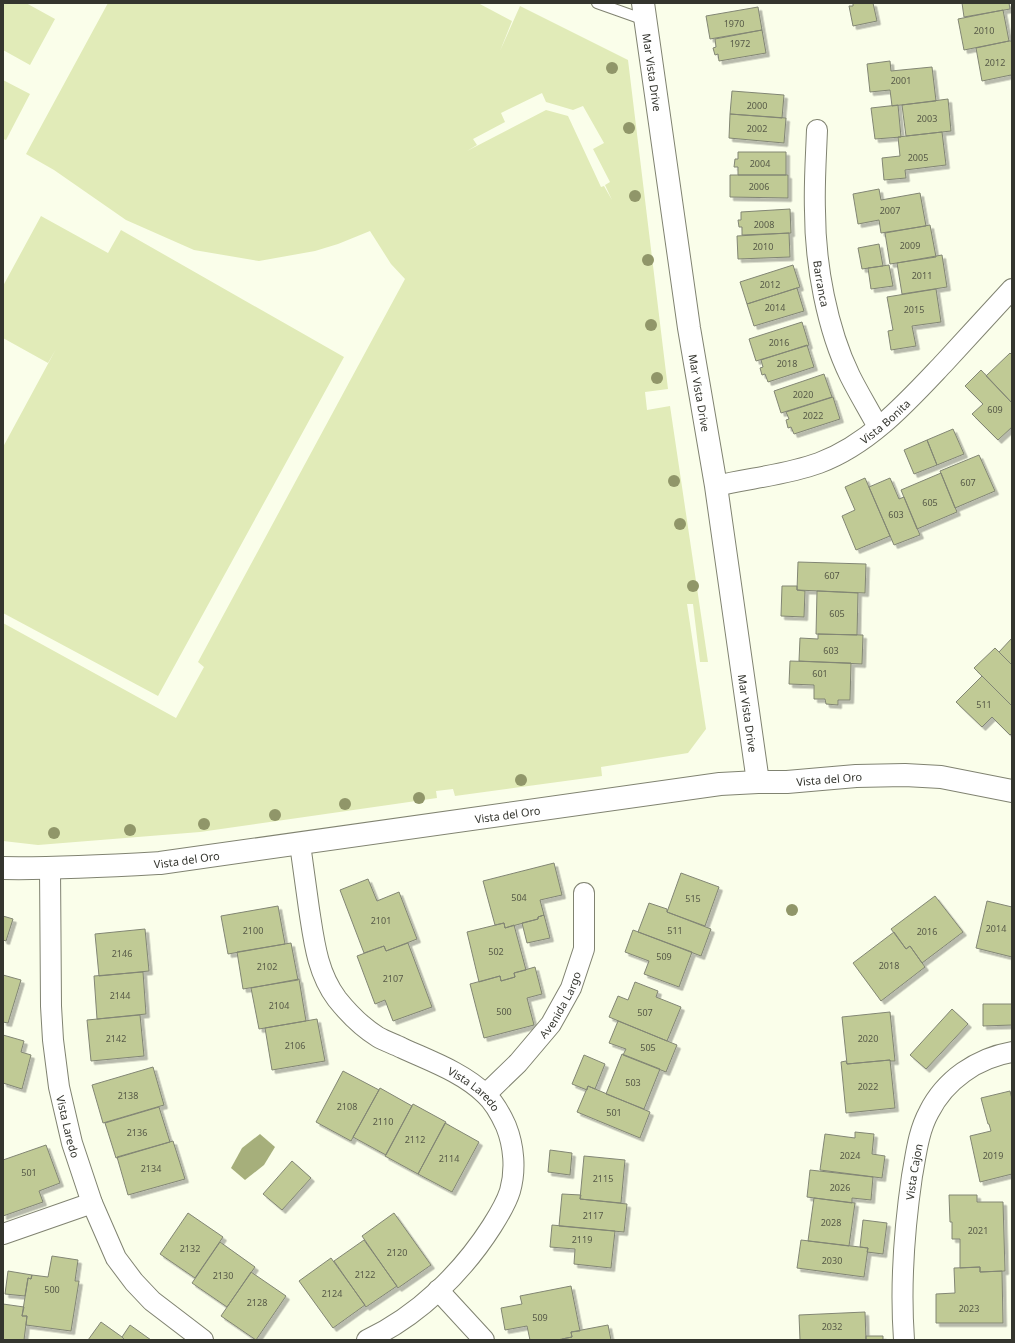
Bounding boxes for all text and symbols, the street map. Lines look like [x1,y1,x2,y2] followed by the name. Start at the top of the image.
[724,17,744,30] house number: 1970
[974,24,994,37] house number: 2010
[640,32,666,112] street label: Mar Vista Drive
[730,37,750,50] house number: 1972
[985,56,1005,69] house number: 2012
[891,74,911,87] house number: 2001
[747,99,767,112] house number: 2000
[917,112,937,125] house number: 2003
[747,122,767,135] house number: 2002
[908,151,928,164] house number: 2005
[750,157,770,170] house number: 2004
[749,180,769,193] house number: 2006
[880,204,900,217] house number: 2007
[754,218,774,231] house number: 2008
[900,239,920,252] house number: 2009
[753,240,773,253] house number: 2010
[811,259,834,308] street label: Barranca
[912,269,932,282] house number: 2011
[760,278,780,291] house number: 2012
[765,301,785,314] house number: 2014
[904,303,924,316] house number: 2015
[769,336,789,349] house number: 2016
[686,353,714,433] street label: Mar Vista Drive
[777,357,797,370] house number: 2018
[793,388,813,401] house number: 2020
[857,396,913,447] street label: Vista Bonita
[987,403,1003,416] house number: 609
[803,409,823,422] house number: 2022
[960,476,976,489] house number: 607
[922,496,938,509] house number: 605
[888,508,904,521] house number: 603
[824,569,840,582] house number: 607
[829,607,845,620] house number: 605
[823,644,839,657] house number: 603
[812,667,828,680] house number: 601
[735,673,761,753] street label: Mar Vista Drive
[976,698,992,711] house number: 511
[796,768,863,789] street label: Vista del Oro
[474,802,542,826] street label: Vista del Oro
[153,847,221,871] street label: Vista del Oro
[511,891,527,904] house number: 504
[685,892,701,905] house number: 515
[371,914,391,927] house number: 2101
[986,922,1006,935] house number: 2014
[243,924,263,937] house number: 2100
[667,924,683,937] house number: 511
[917,925,937,938] house number: 2016
[488,945,504,958] house number: 502
[112,947,132,960] house number: 2146
[656,950,672,963] house number: 509
[879,959,899,972] house number: 2018
[257,960,277,973] house number: 2102
[535,969,584,1041] street label: Avenida Largo
[383,972,403,985] house number: 2107
[110,989,130,1002] house number: 2144
[269,999,289,1012] house number: 2104
[496,1005,512,1018] house number: 500
[637,1006,653,1019] house number: 507
[106,1032,126,1045] house number: 2142
[858,1032,878,1045] house number: 2020
[285,1039,305,1052] house number: 2106
[640,1041,656,1054] house number: 505
[446,1063,504,1114] street label: Vista Laredo
[625,1076,641,1089] house number: 503
[858,1080,878,1093] house number: 2022
[118,1089,138,1102] house number: 2138
[54,1094,84,1160] street label: Vista Laredo
[337,1100,357,1113] house number: 2108
[606,1106,622,1119] house number: 501
[373,1115,393,1128] house number: 2110
[127,1126,147,1139] house number: 2136
[405,1133,425,1146] house number: 2112
[901,1142,925,1201] street label: Vista Cajon
[840,1149,860,1162] house number: 2024
[983,1149,1003,1162] house number: 2019
[439,1152,459,1165] house number: 2114
[141,1162,161,1175] house number: 2134
[21,1166,37,1179] house number: 501
[593,1172,613,1185] house number: 2115
[830,1181,850,1194] house number: 2026
[583,1209,603,1222] house number: 2117
[821,1216,841,1229] house number: 2028
[968,1224,988,1237] house number: 2021
[572,1233,592,1246] house number: 2119
[180,1242,200,1255] house number: 2132
[387,1246,407,1259] house number: 2120
[822,1254,842,1267] house number: 2030
[355,1268,375,1281] house number: 2122
[213,1269,233,1282] house number: 2130
[44,1283,60,1296] house number: 500
[322,1287,342,1300] house number: 2124
[247,1296,267,1309] house number: 2128
[959,1302,979,1315] house number: 2023
[532,1311,548,1324] house number: 509
[822,1320,842,1333] house number: 2032

